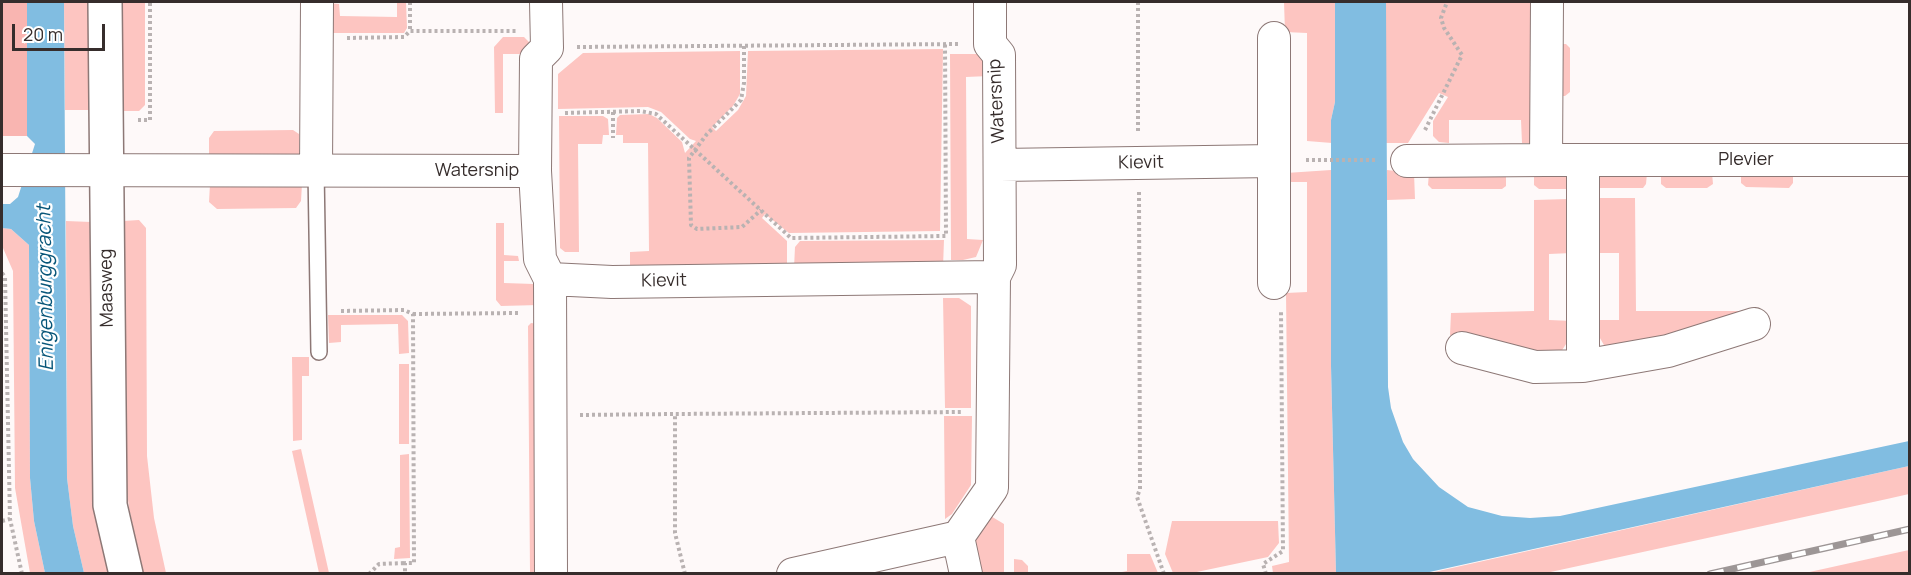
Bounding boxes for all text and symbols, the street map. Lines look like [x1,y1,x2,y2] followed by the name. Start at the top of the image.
[15,12,108,50] scale bar
[23,22,63,46] text: 20 m
[984,58,1010,144] street label: Watersnip
[1718,149,1774,171] street label: Plevier
[1118,152,1164,174] street label: Kievit
[435,160,519,182] street label: Watersnip
[33,205,59,371] water label: Enigenburggracht
[96,248,118,328] street label: Maasweg
[641,270,687,292] street label: Kievit

